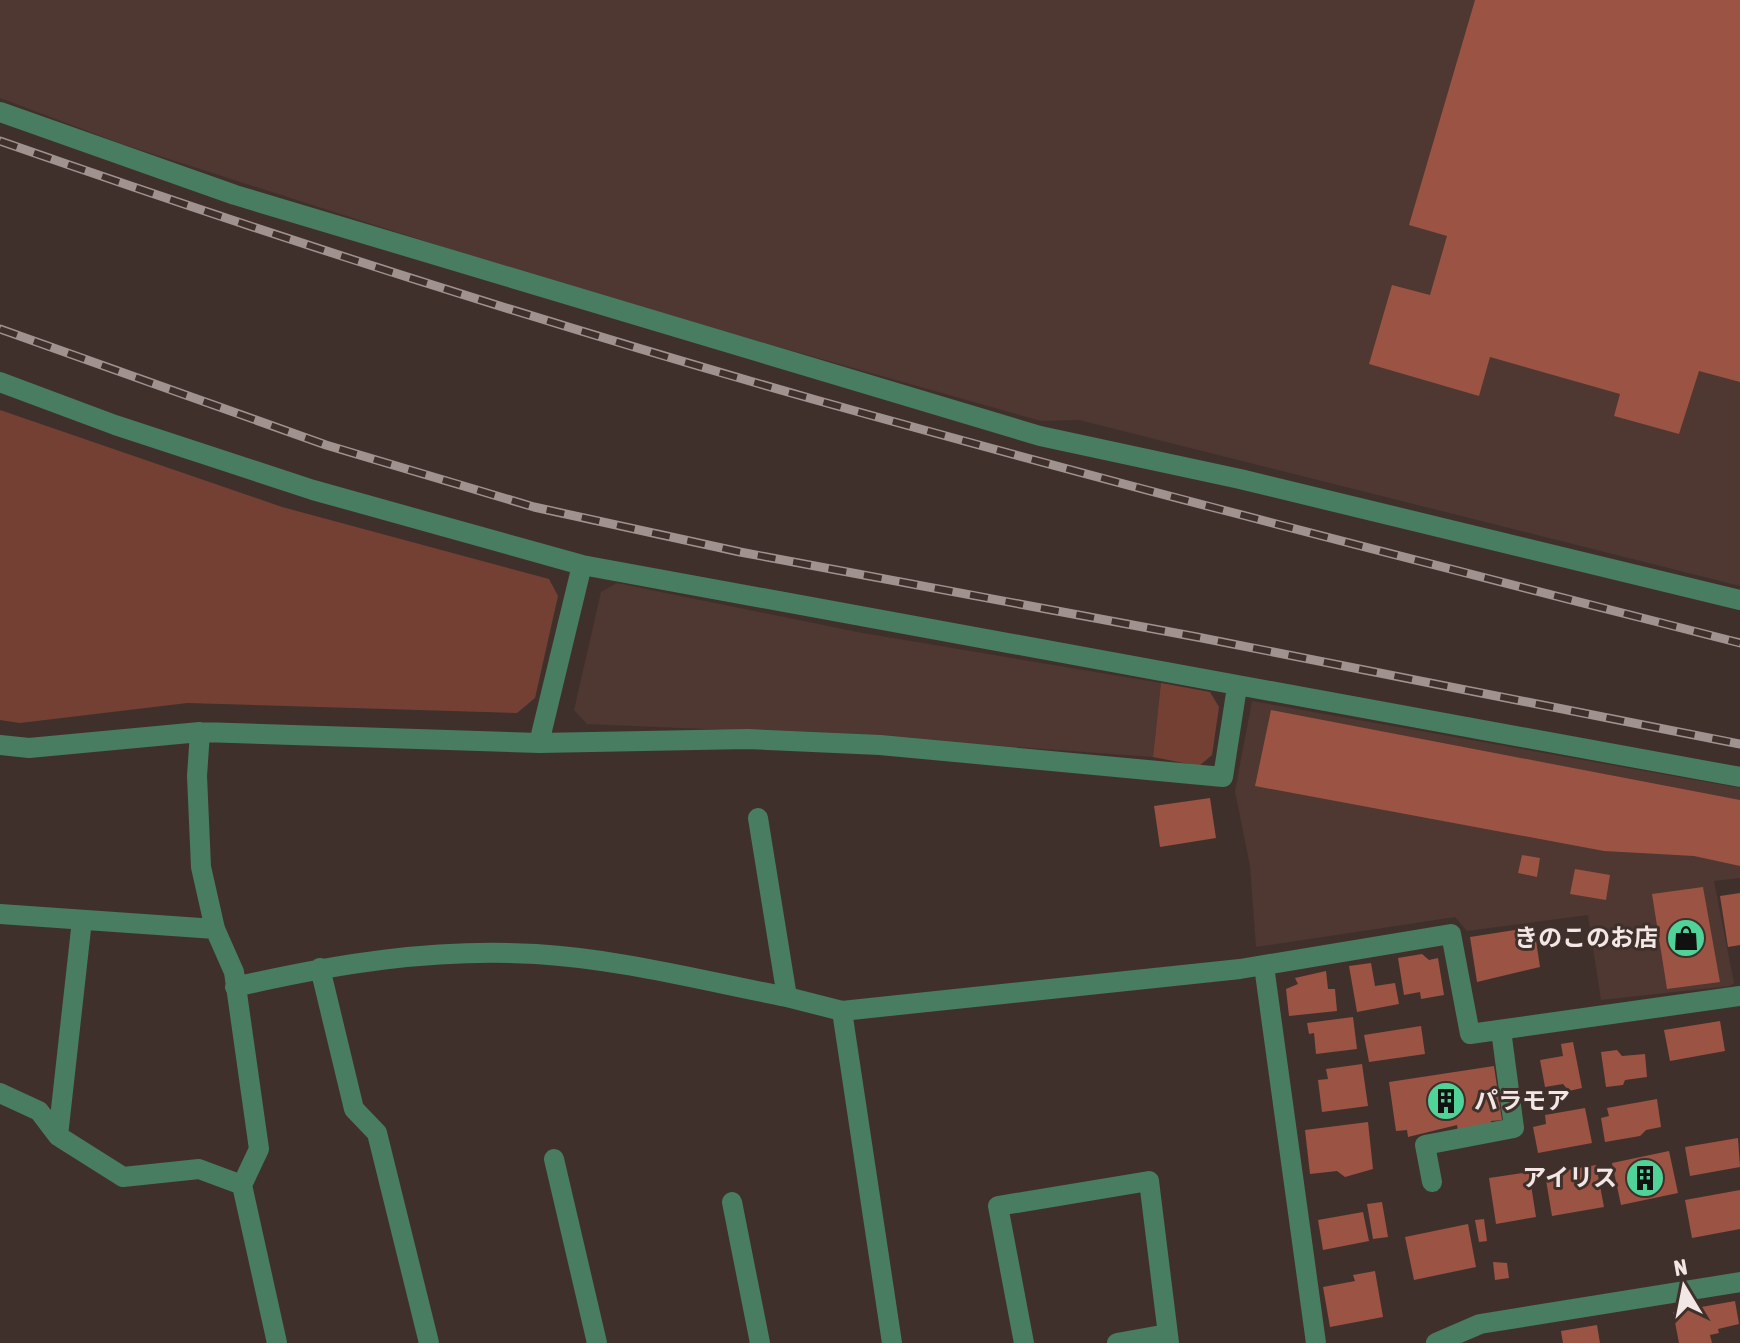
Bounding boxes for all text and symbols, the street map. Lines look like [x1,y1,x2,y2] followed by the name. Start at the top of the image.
[1665,917,1707,959] shop icon: きのこのお店
[1514,924,1658,951] place label: きのこのお店
[1425,1080,1467,1122] building icon: パラモア
[1474,1087,1570,1114] place label: パラモア
[1624,1157,1666,1199] building icon: アイリス
[1522,1164,1617,1191] place label: アイリス
[1644,1247,1724,1327] north arrow
[1672,1253,1689,1281] text: N

